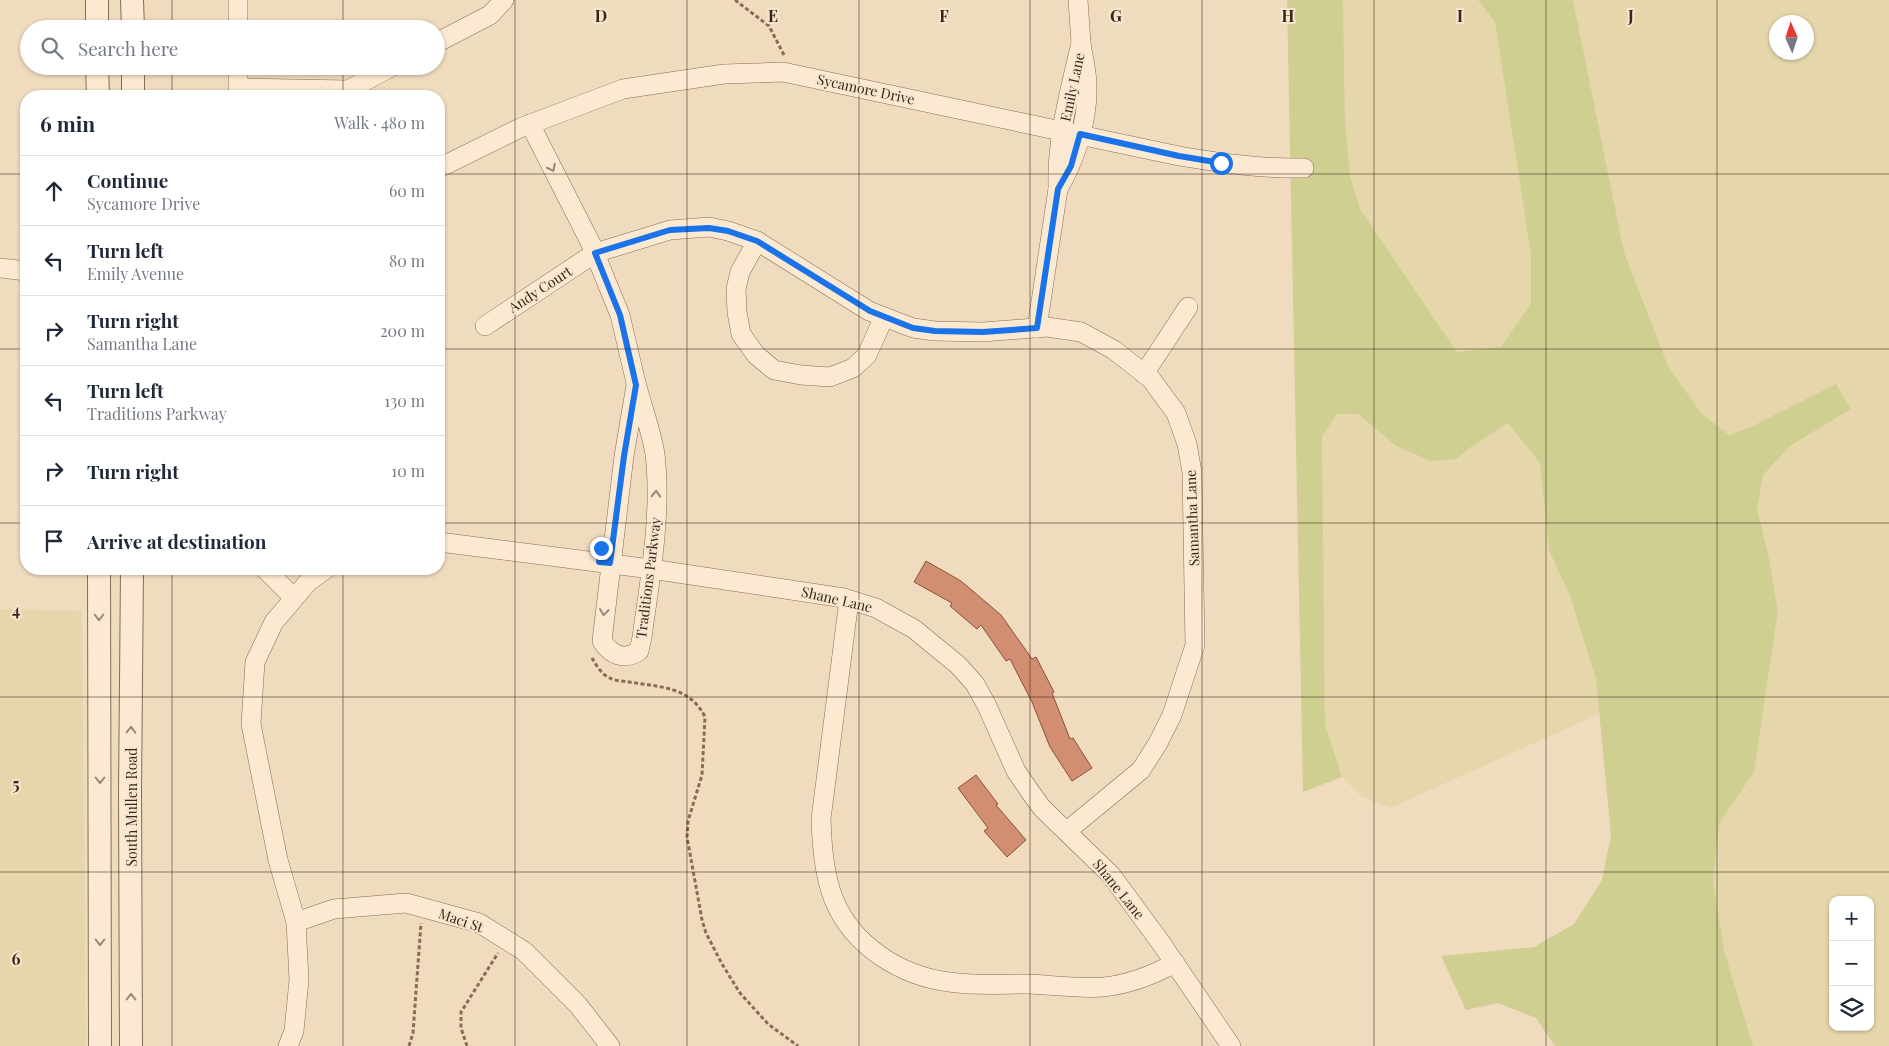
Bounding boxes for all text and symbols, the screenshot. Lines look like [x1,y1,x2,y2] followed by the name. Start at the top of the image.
[595,5,607,26] text: D
[768,5,778,26] text: E
[939,5,949,26] text: F
[1110,5,1122,26] text: G
[1282,5,1295,26] text: H
[1457,5,1463,26] text: I
[1627,5,1634,26] text: J
[1769,15,1814,60] north arrow
[20,20,445,75] search box
[38,34,66,62] icon: search
[78,35,178,61] text: Search here
[1055,51,1089,123] street label: Emily Lane
[816,69,916,109] street label: Sycamore Drive
[40,109,95,137] text: 6 min
[334,112,425,133] text: Walk · 480 m
[1210,152,1233,175] route start
[546,162,556,171] one-way arrow
[87,167,168,193] text: Continue
[40,177,68,205] icon: ahead
[389,180,425,201] text: 60 m
[87,193,200,214] text: Sycamore Drive
[87,237,164,263] text: Turn left
[40,247,68,275] icon: left
[389,250,425,271] text: 80 m
[504,261,576,317] street label: Andy Court
[87,263,184,284] text: Emily Avenue
[87,307,179,333] text: Turn right
[40,317,68,345] icon: right
[380,320,425,341] text: 200 m
[87,333,197,354] text: Samantha Lane
[87,377,164,403] text: Turn left
[40,387,68,415] icon: left
[384,390,425,411] text: 130 m
[87,403,227,424] text: Traditions Parkway
[40,457,68,485] icon: right
[87,458,179,484] text: Turn right
[391,460,425,481] text: 10 m
[1181,469,1203,567] street label: Samantha Lane
[651,490,661,498] one-way arrow
[631,516,665,640] street label: Traditions Parkway
[40,527,68,555] icon: arrive
[87,528,267,554] text: Arrive at destination
[590,537,613,560] route end
[800,582,874,616] street label: Shane Lane
[12,599,20,620] text: 4
[599,608,610,616] one-way arrow
[94,614,104,622] one-way arrow
[126,726,136,734] one-way arrow
[122,748,141,866] street label: South Mullen Road
[12,773,20,794] text: 5
[95,776,105,784] one-way arrow
[1089,855,1149,923] street label: Shane Lane
[1829,896,1874,1031] map controls
[1829,896,1874,941] button: +
[436,904,487,937] street label: Maci St
[95,939,105,947] one-way arrow
[1829,941,1874,986] button: −
[12,948,21,969] text: 6
[1829,986,1874,1031] button: layers
[126,993,136,1001] one-way arrow

